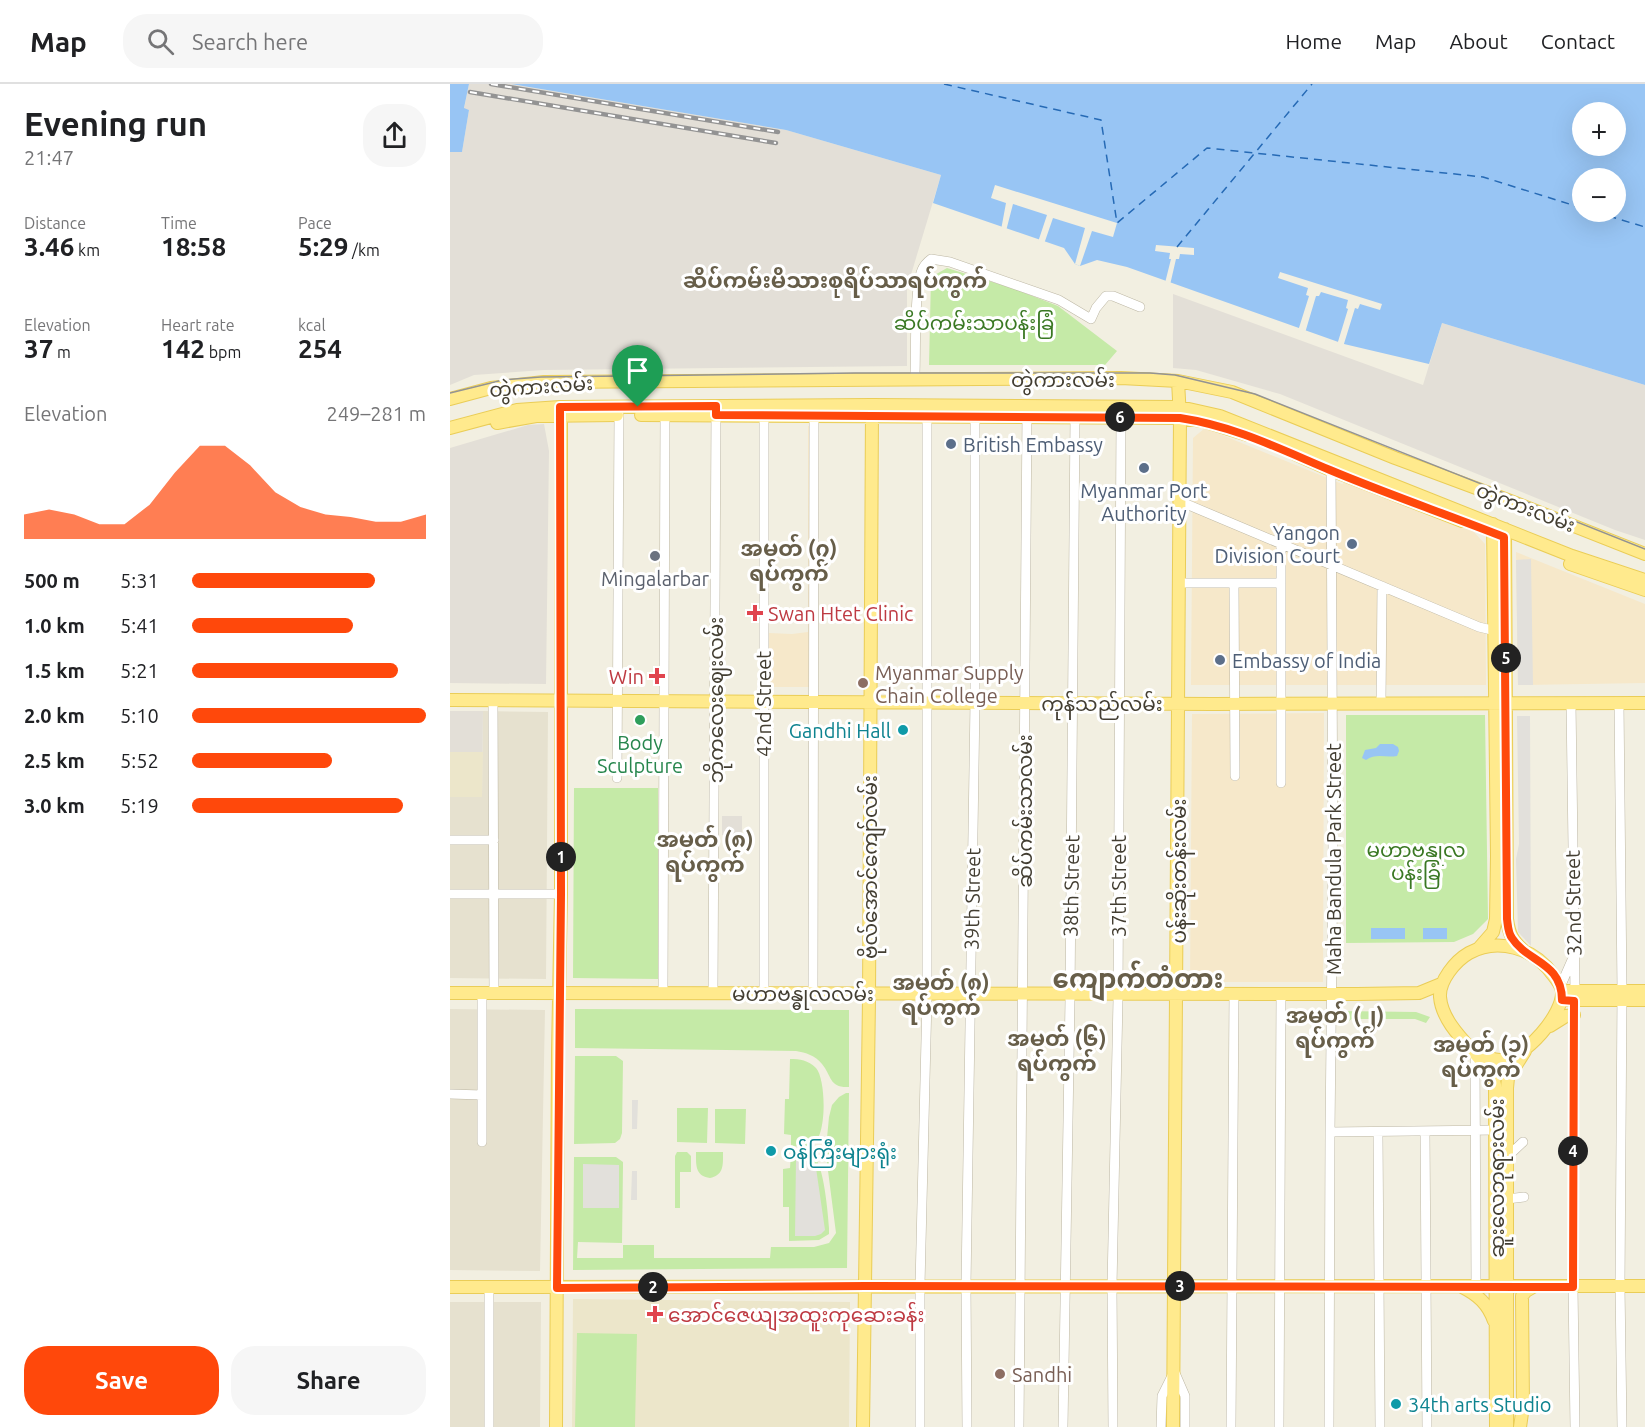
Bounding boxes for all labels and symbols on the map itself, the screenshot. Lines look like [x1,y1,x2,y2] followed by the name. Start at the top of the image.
[683,265,987,298] district label: ဆိပ်ကမ်းမိသားစုရိပ်သာရပ်ကွက်
[894,309,1054,339] park label: ဆိပ်ကမ်းသာပန်းခြံ
[612,345,663,407] pin
[1011,366,1115,396] street label: တွဲကားလမ်း
[488,369,594,406] street label: တွဲကားလမ်း
[1105,402,1135,432] pin: 6
[963,433,1103,456] place label: British Embassy
[944,437,958,451] marker: British Embassy
[1137,461,1151,475] marker: Myanmar Port Authority
[1472,476,1579,541] street label: တွဲကားလမ်း
[1080,479,1208,525] place label: Myanmar Port Authority
[1214,521,1340,567] place label: Yangon Division Court
[741,533,837,591] district label: အမှတ် (၇) ရပ်ကွက်
[1345,537,1359,551] marker: Yangon Division Court
[648,549,662,563] marker: Mingalarbar
[601,567,709,590] place label: Mingalarbar
[768,602,913,625] place label: Swan Htet Clinic
[746,604,764,622] marker: Swan Htet Clinic
[702,617,733,783] street label: ဘိုကလေးဈေးလမ်း
[1491,643,1521,673] pin: 5
[1232,649,1381,672] place label: Embassy of India
[752,651,775,757] street label: 42nd Street
[1213,653,1227,667] marker: Embassy of India
[875,661,1024,707] place label: Myanmar Supply Chain College
[609,665,644,688] place label: Win
[648,667,666,685] marker: Win
[856,676,870,690] marker: Myanmar Supply Chain College
[1041,690,1163,721] street label: ကုန်သည်လမ်း
[633,713,647,727] marker: Body Sculpture
[789,719,891,742] place label: Gandhi Hall
[896,723,910,737] marker: Gandhi Hall
[597,731,683,777] place label: Body Sculpture
[1011,734,1036,888] street label: ဆိပ်ကမ်းသာလမ်း
[1322,743,1345,975] street label: Maha Bandula Park Street
[856,775,887,959] street label: ဗိုလ်အောင်ကျော်လမ်း
[1165,798,1196,944] street label: ပန်းဆိုးတန်းလမ်း
[656,824,754,882] district label: အမှတ် (၈) ရပ်ကွက်
[1059,835,1083,937] street label: 38th Street
[1107,835,1130,937] street label: 37th Street
[1367,838,1465,889] park label: မဟာဗန္ဓုလ ပန်းခြံ
[546,842,576,872] pin: 1
[960,848,984,950] street label: 39th Street
[1561,850,1585,956] street label: 32nd Street
[1052,960,1224,1001] district label: ကျောက်တံတား
[892,967,990,1025] district label: အမှတ် (၈) ရပ်ကွက်
[732,980,874,1010] street label: မဟာဗန္ဓုလလမ်း
[1286,1000,1384,1058] district label: အမှတ် (၂) ရပ်ကွက်
[1007,1023,1107,1081] district label: အမှတ် (၆) ရပ်ကွက်
[1433,1029,1529,1087] district label: အမှတ် (၁) ရပ်ကွက်
[1483,1098,1514,1258] street label: ဆူးလေဘုရားလမ်း
[1558,1136,1588,1166] pin: 4
[783,1138,897,1169] place label: ဝန်ကြီးများရုံး
[764,1144,778,1158] marker: ဝန်ကြီးများရုံး
[1165,1271,1195,1301] pin: 3
[638,1272,668,1302] pin: 2
[668,1301,924,1332] place label: အောင်ဇေယျအထူးကုဆေးခန်း
[646,1305,664,1323] marker: အောင်ဇေယျအထူးကုဆေးခန်း
[1012,1363,1072,1386] place label: Sandhi
[993,1367,1007,1381] marker: Sandhi
[1408,1393,1551,1416] place label: 34th arts Studio
[1389,1397,1403,1411] marker: 34th arts Studio

